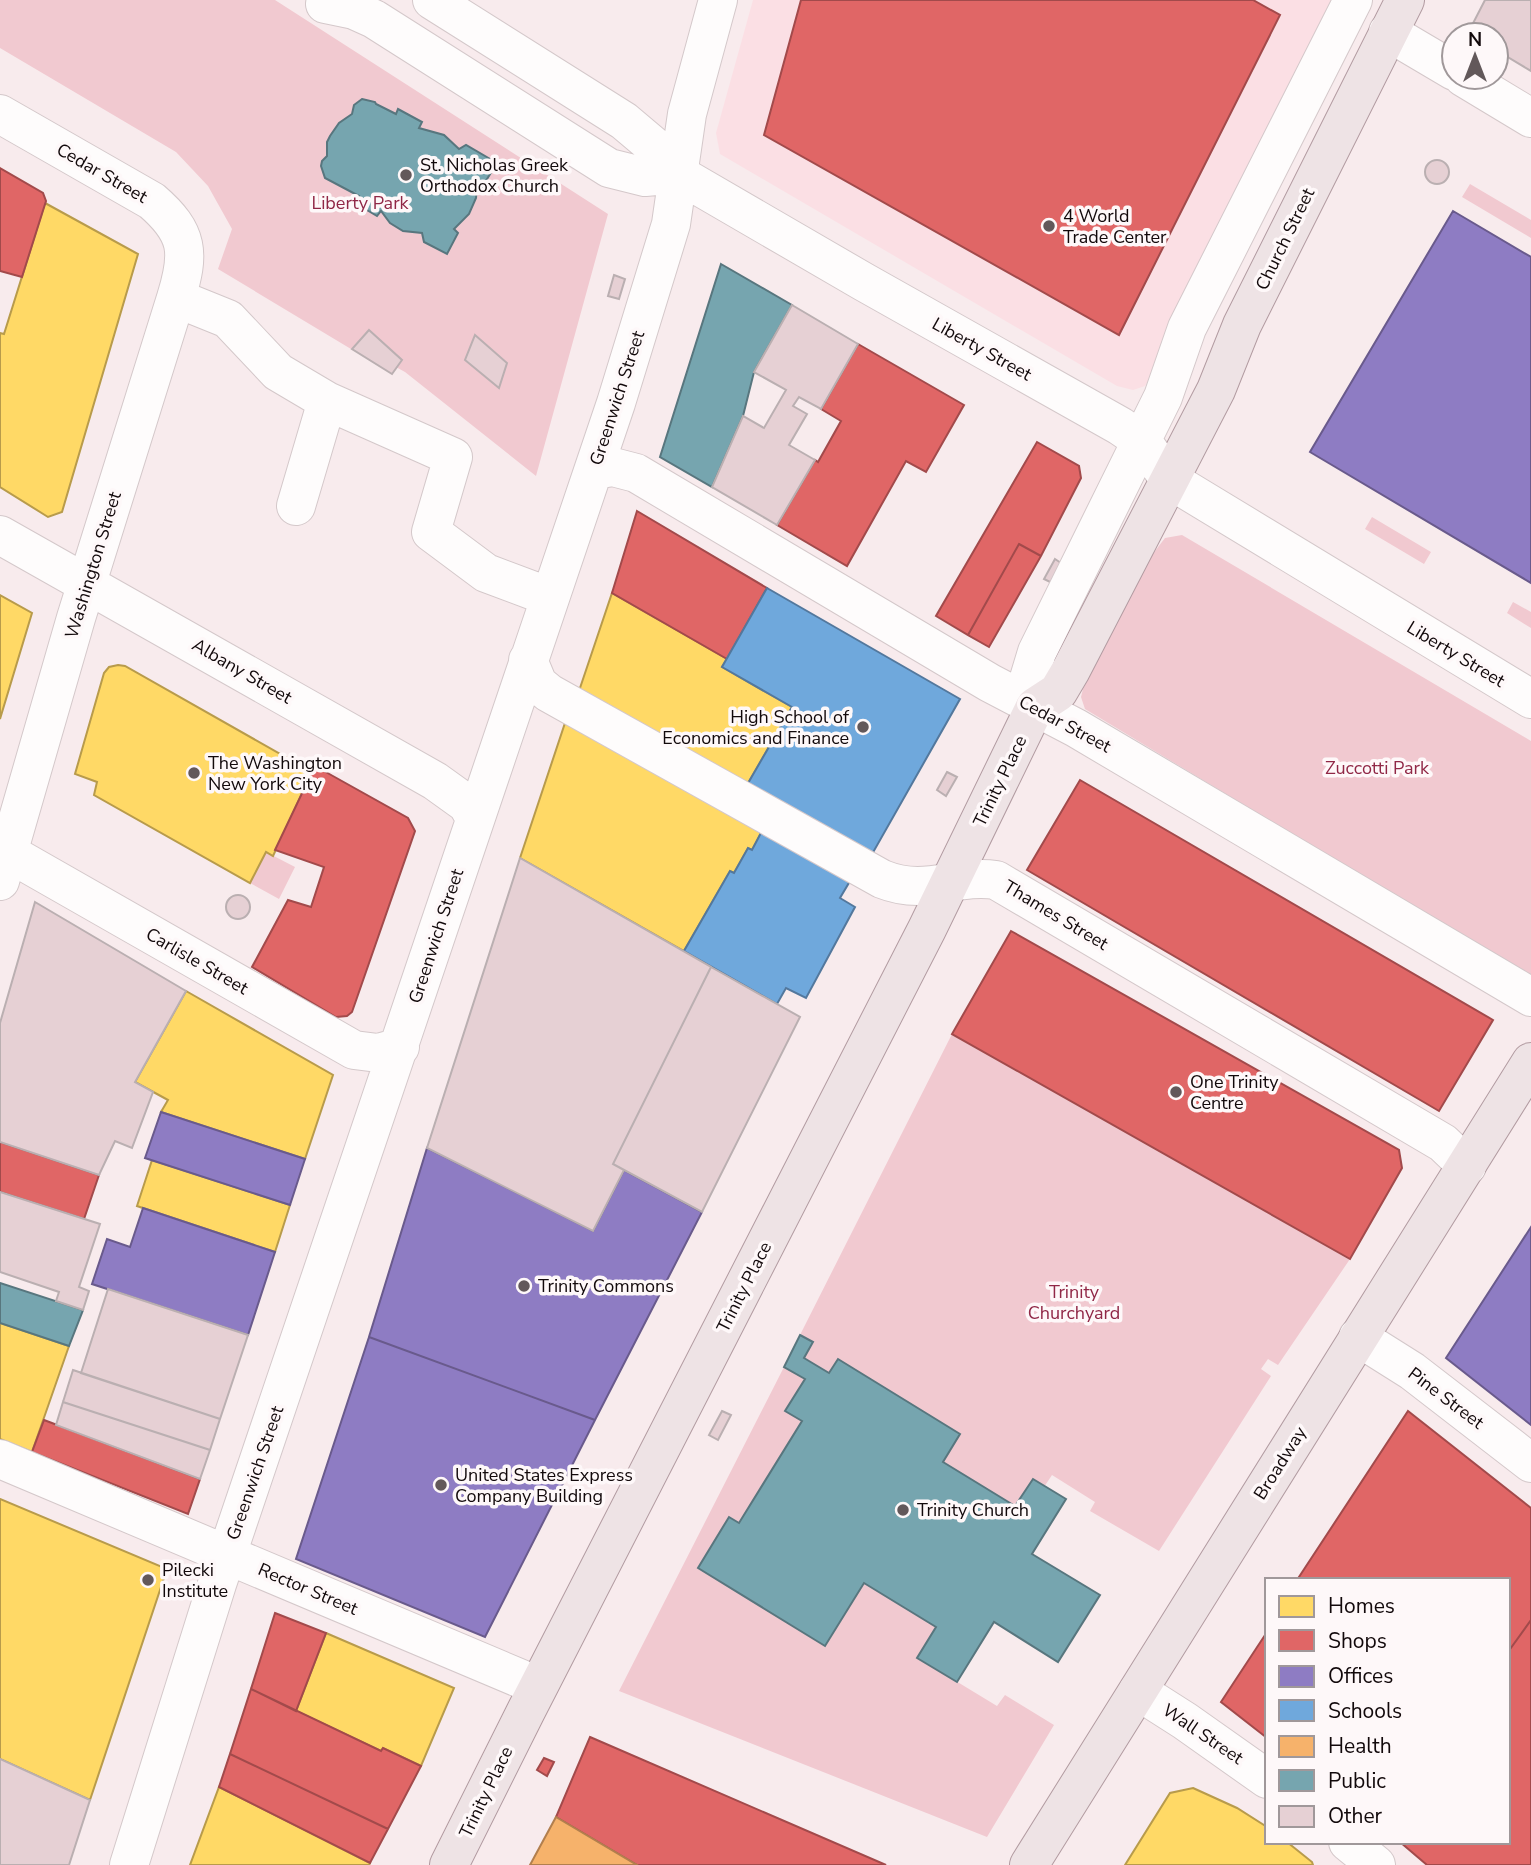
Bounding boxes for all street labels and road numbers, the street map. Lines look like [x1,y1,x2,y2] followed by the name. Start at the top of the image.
[52,137,152,209] street label: Cedar Street
[1250,183,1320,294] street label: Church Street
[928,312,1037,387] street label: Liberty Street
[584,327,650,468] street label: Greenwich Street
[59,488,127,641] street label: Washington Street
[1403,615,1510,693] street label: Liberty Street
[188,633,297,710] street label: Albany Street
[1015,690,1116,759] street label: Cedar Street
[968,731,1032,831] street label: Trinity Place
[403,865,469,1006] street label: Greenwich Street
[999,874,1113,956] street label: Thames Street
[141,922,253,1000] street label: Carlisle Street
[711,1238,777,1336] street label: Trinity Place
[1403,1362,1489,1435] street label: Pine Street
[221,1402,289,1543] street label: Greenwich Street
[1248,1421,1312,1504] street label: Broadway
[254,1557,362,1621] street label: Rector Street
[1158,1698,1249,1770] street label: Wall Street
[454,1742,518,1842] street label: Trinity Place

